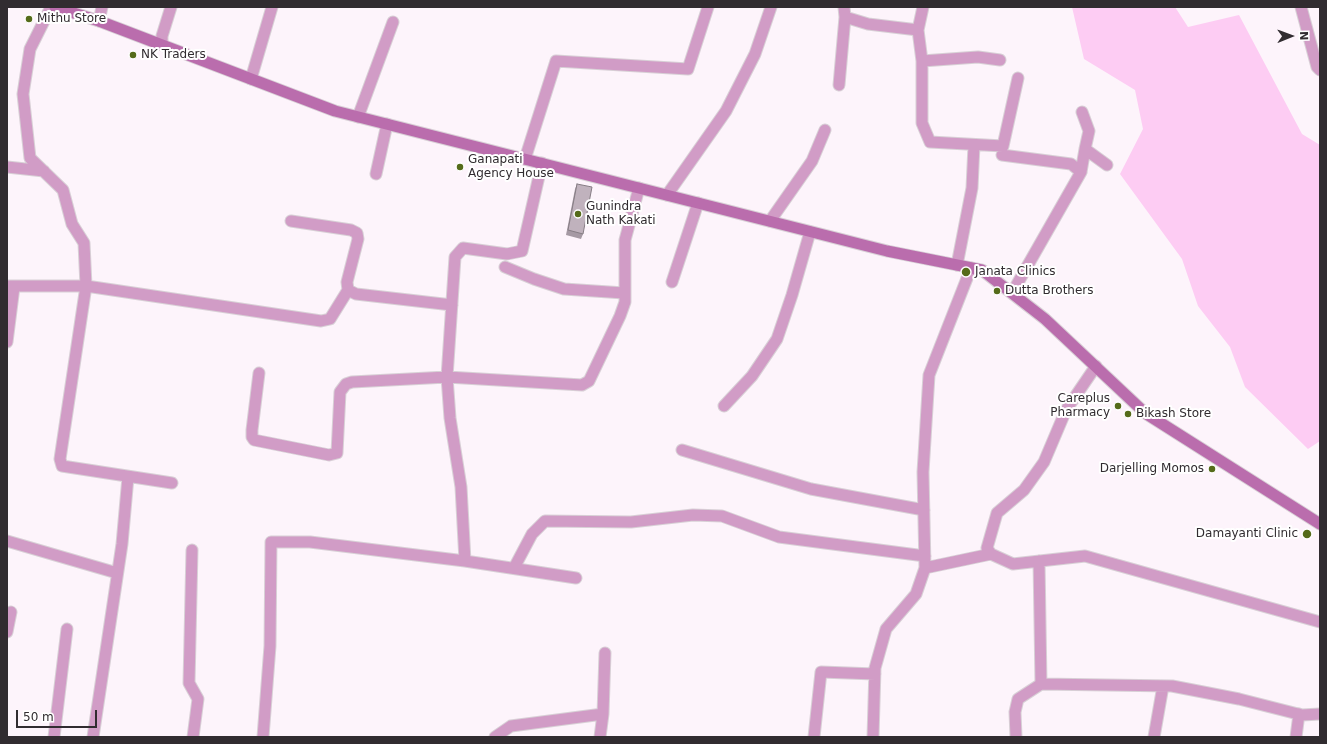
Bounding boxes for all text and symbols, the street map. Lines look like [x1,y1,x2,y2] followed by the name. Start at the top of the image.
[37,12,106,26] place label: Mithu Store
[24,14,34,24] marker: Mithu Store
[1271,16,1311,56] north arrow
[1297,31,1310,41] text: N
[141,48,206,62] place label: NK Traders
[128,50,138,60] marker: NK Traders
[468,153,554,181] place label: Ganapati Agency House
[455,162,465,172] marker: Ganapati Agency House
[586,200,656,228] place label: Gunindra Nath Kakati
[573,209,583,219] marker: Gunindra Nath Kakati
[975,265,1056,279] place label: Janata Clinics
[960,266,972,278] marker: Janata Clinics
[1005,284,1094,298] place label: Dutta Brothers
[992,286,1002,296] marker: Dutta Brothers
[1050,392,1110,420] place label: Careplus Pharmacy
[1113,401,1123,411] marker: Careplus Pharmacy
[1136,407,1211,421] place label: Bikash Store
[1123,409,1133,419] marker: Bikash Store
[1100,462,1204,476] place label: Darjelling Momos
[1207,464,1217,474] marker: Darjelling Momos
[1196,527,1298,541] place label: Damayanti Clinic
[1301,528,1313,540] marker: Damayanti Clinic
[18,702,99,728] scale bar
[23,710,54,724] text: 50 m

